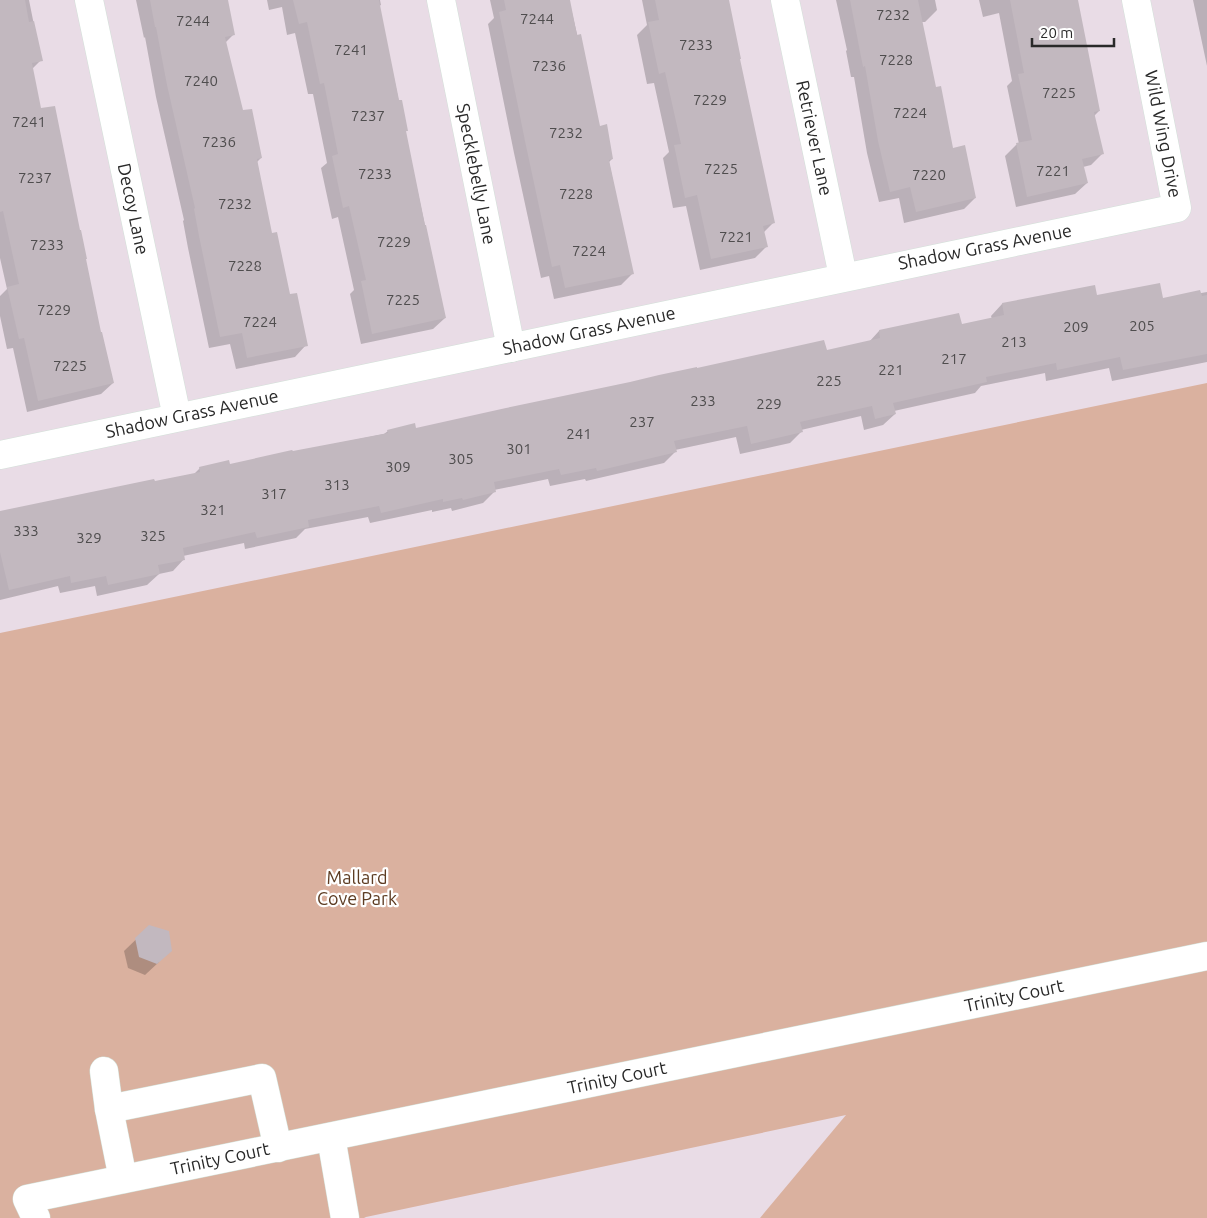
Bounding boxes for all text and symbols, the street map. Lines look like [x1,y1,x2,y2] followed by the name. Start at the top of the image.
[876,6,910,23] house number: 7232
[520,10,554,27] house number: 7244
[176,12,210,29] house number: 7244
[1032,15,1114,47] scale bar
[1040,24,1073,41] text: 20 m
[679,36,713,53] house number: 7233
[334,41,368,58] house number: 7241
[879,51,913,68] house number: 7228
[532,57,566,74] house number: 7236
[1142,68,1186,199] street label: Wild Wing Drive
[184,72,218,89] house number: 7240
[793,78,837,197] street label: Retriever Lane
[1042,84,1076,101] house number: 7225
[693,91,727,108] house number: 7229
[453,102,500,246] street label: Specklebelly Lane
[893,104,927,121] house number: 7224
[351,107,385,124] house number: 7237
[12,113,46,130] house number: 7241
[549,124,583,141] house number: 7232
[202,133,236,150] house number: 7236
[704,160,738,177] house number: 7225
[115,161,153,256] street label: Decoy Lane
[1036,162,1070,179] house number: 7221
[358,165,392,182] house number: 7233
[912,166,946,183] house number: 7220
[18,169,52,186] house number: 7237
[559,185,593,202] house number: 7228
[218,195,252,212] house number: 7232
[896,219,1073,273] street label: Shadow Grass Avenue
[719,228,753,245] house number: 7221
[377,233,411,250] house number: 7229
[30,236,64,253] house number: 7233
[572,242,606,259] house number: 7224
[228,257,262,274] house number: 7228
[386,291,420,308] house number: 7225
[37,301,71,318] house number: 7229
[500,302,677,358] street label: Shadow Grass Avenue
[243,313,277,330] house number: 7224
[1129,317,1155,334] house number: 205
[1063,318,1089,335] house number: 209
[1001,333,1027,350] house number: 213
[941,350,967,367] house number: 217
[53,357,87,374] house number: 7225
[878,361,904,378] house number: 221
[816,372,842,389] house number: 225
[103,385,280,441] street label: Shadow Grass Avenue
[690,392,716,409] house number: 233
[756,395,782,412] house number: 229
[629,413,655,430] house number: 237
[566,425,592,442] house number: 241
[506,440,532,457] house number: 301
[448,450,474,467] house number: 305
[385,458,411,475] house number: 309
[324,476,350,493] house number: 313
[261,485,287,502] house number: 317
[200,501,226,518] house number: 321
[13,522,39,539] house number: 333
[140,527,166,544] house number: 325
[76,529,102,546] house number: 329
[317,867,397,908] park label: Mallard Cove Park
[962,975,1065,1015] street label: Trinity Court
[565,1057,668,1097] street label: Trinity Court
[168,1138,271,1178] street label: Trinity Court

